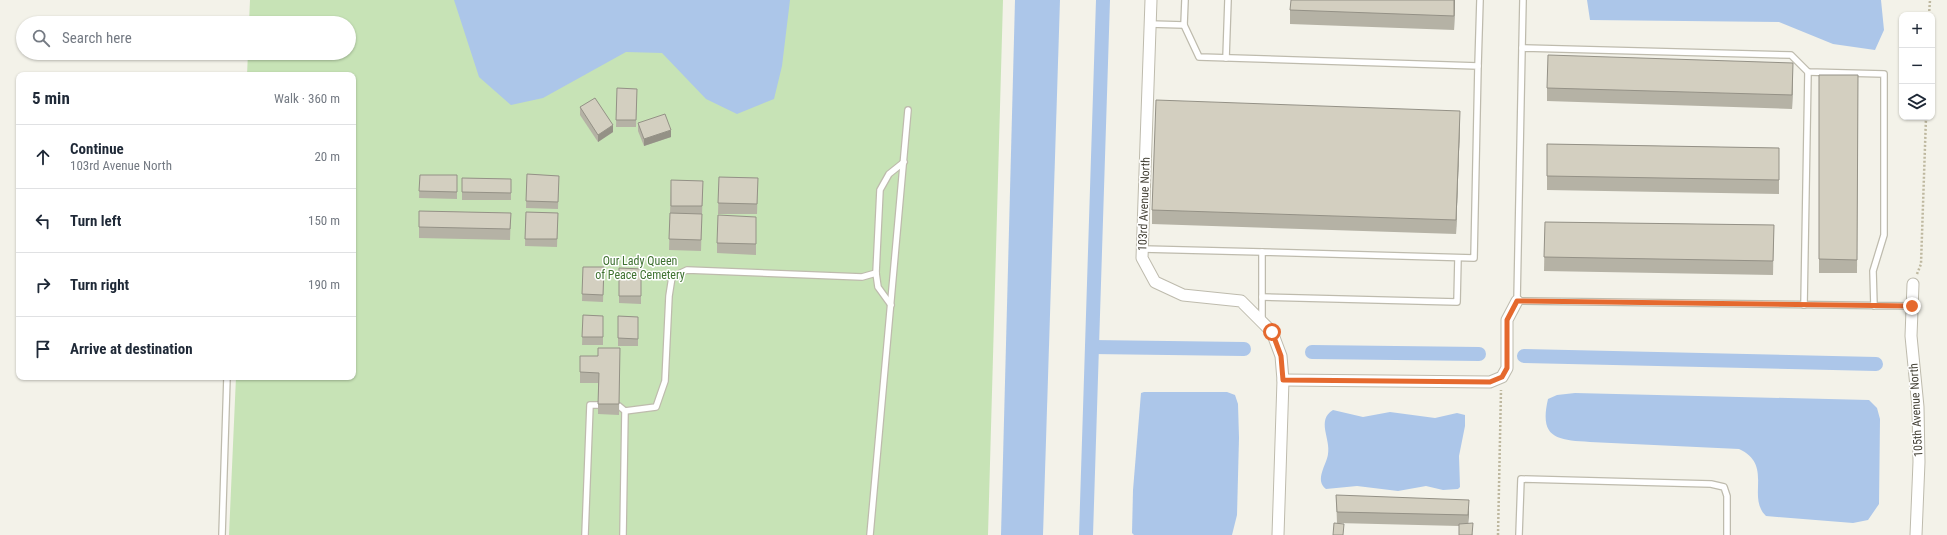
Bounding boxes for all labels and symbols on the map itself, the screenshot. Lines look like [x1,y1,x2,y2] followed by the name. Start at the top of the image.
[1135,157,1153,251] street label: 103rd Avenue North
[595,254,685,282] park label: Our Lady Queen of Peace Cemetery
[1903,297,1921,315] route end
[1263,323,1281,341] route start
[1907,363,1925,457] street label: 105th Avenue North

